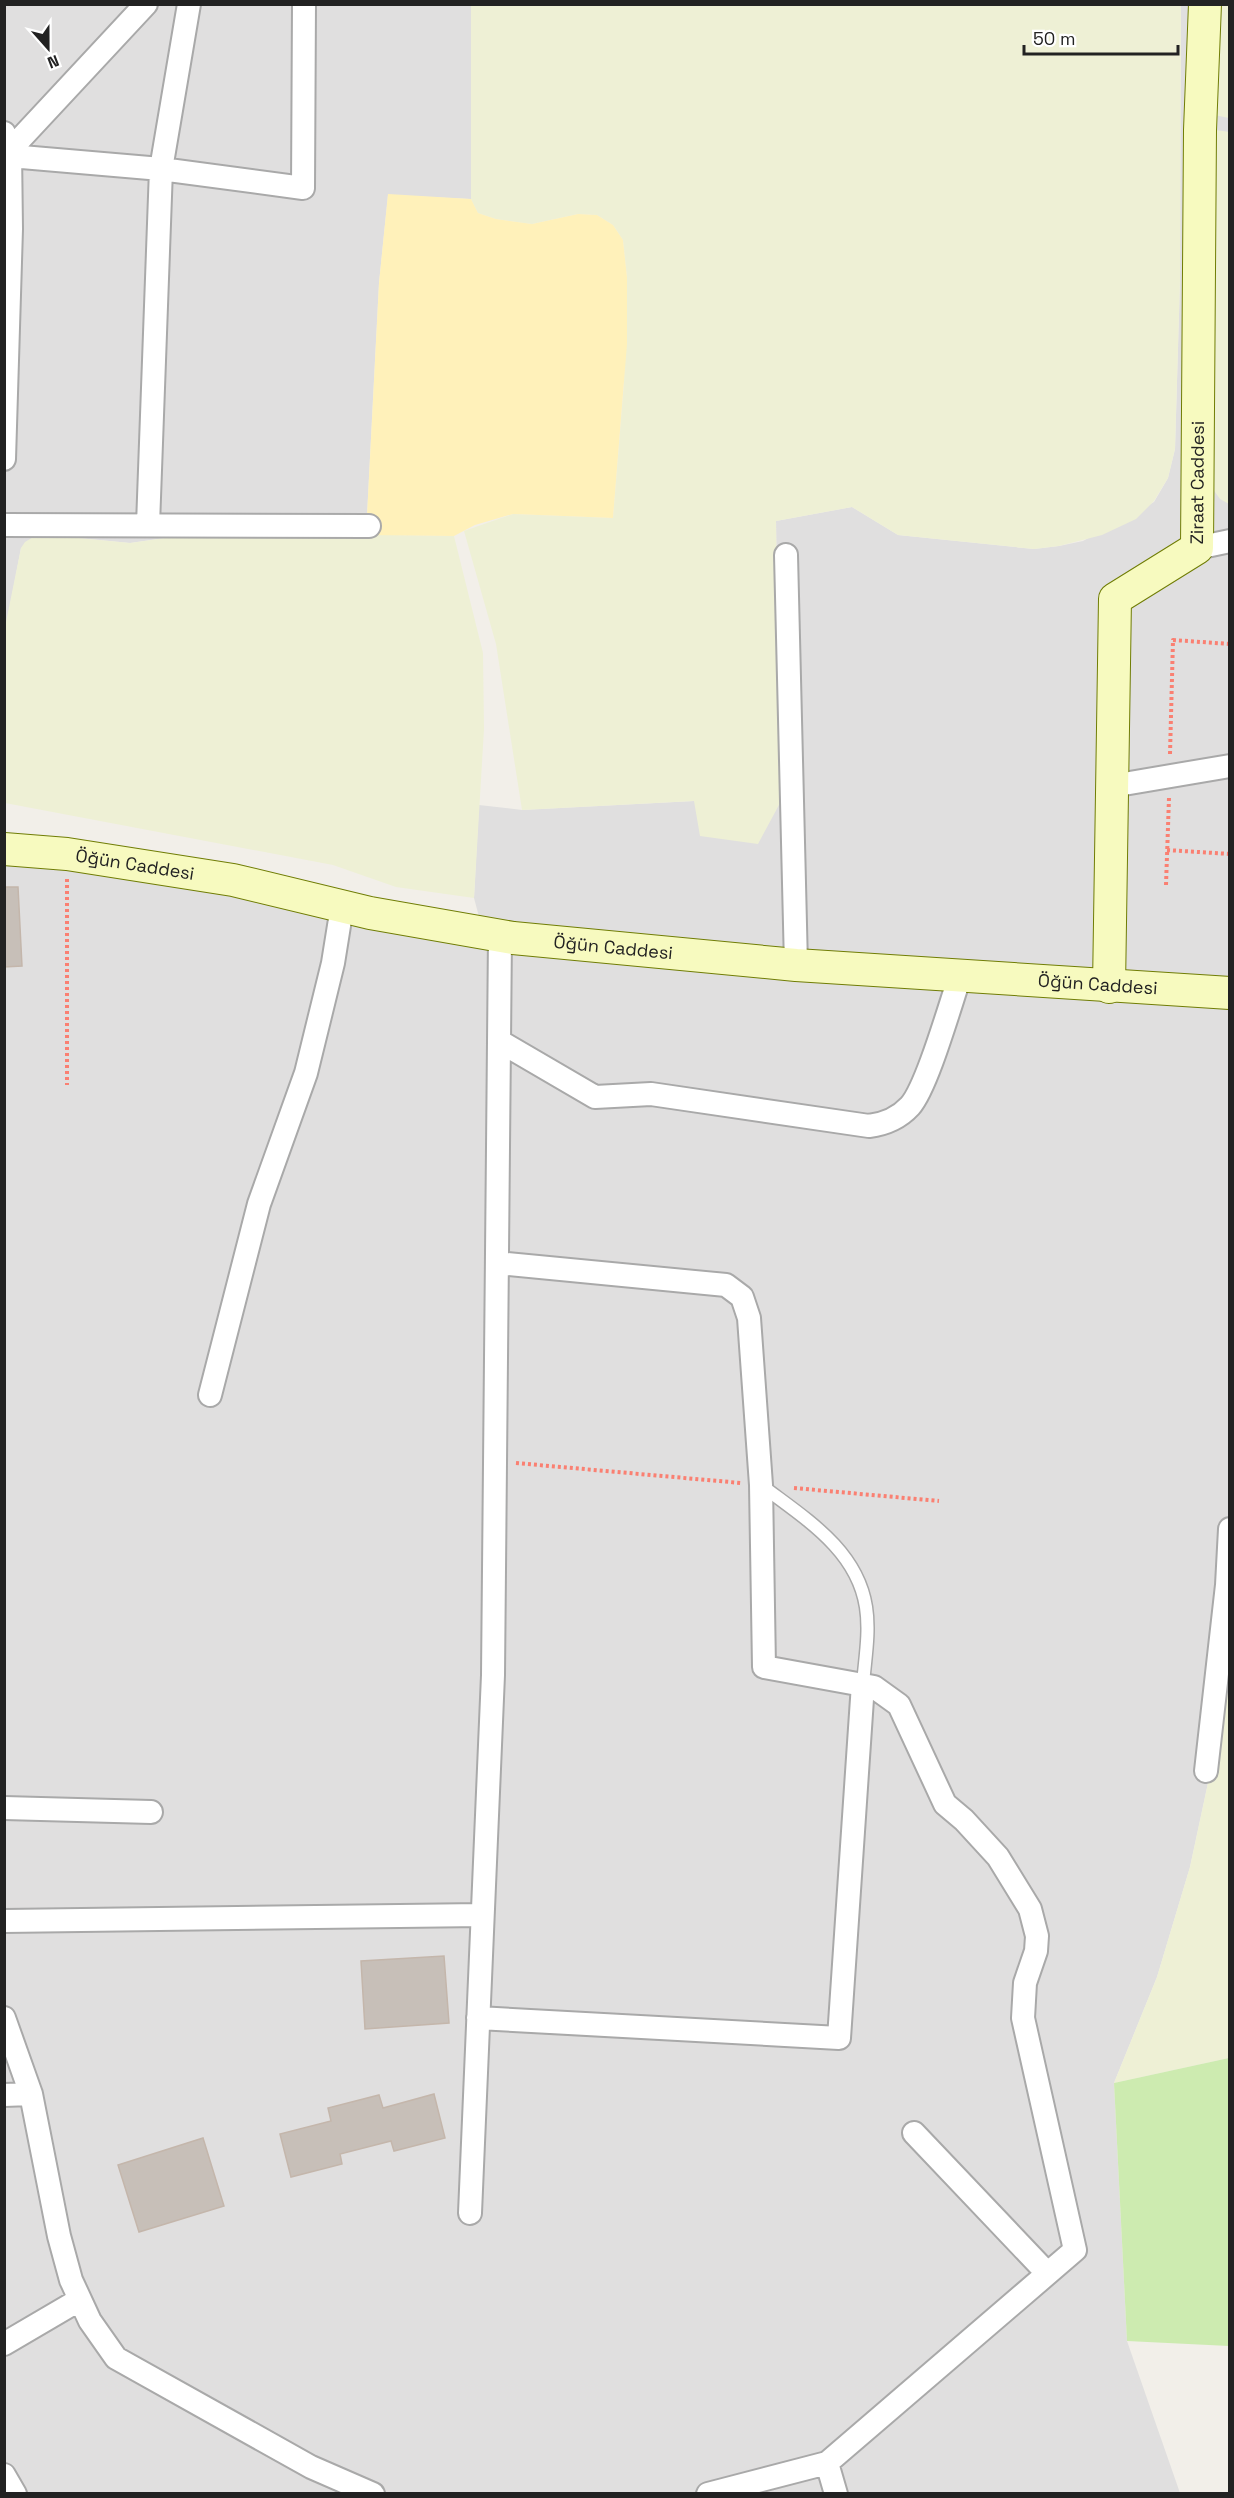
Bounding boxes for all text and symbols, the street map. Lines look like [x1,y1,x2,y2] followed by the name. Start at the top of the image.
[18,18,78,78] north arrow
[1024,18,1178,56] scale bar
[1033,27,1075,50] text: 50 m
[44,50,62,73] text: N
[1185,421,1209,545] street label: Ziraat Caddesi
[74,844,196,885] street label: Öğün Caddesi
[553,930,674,964] street label: Öğün Caddesi
[1037,969,1158,999] street label: Öğün Caddesi

